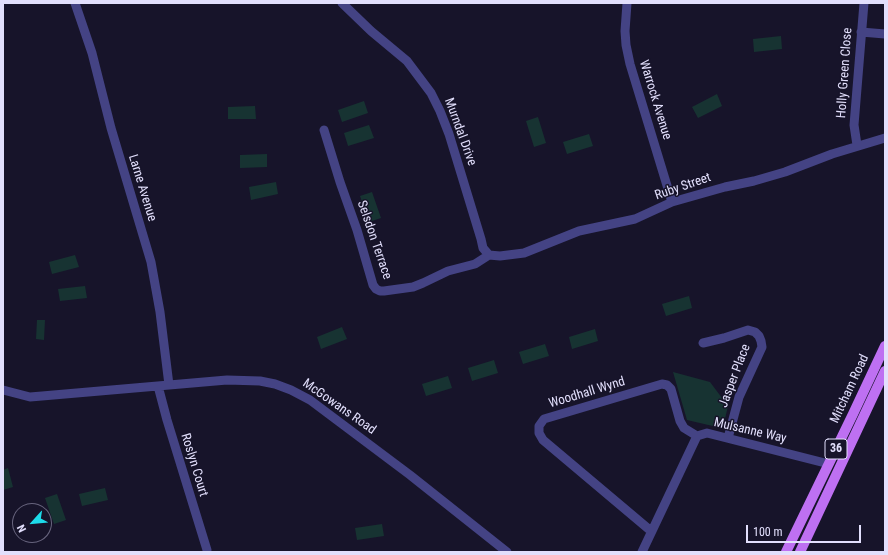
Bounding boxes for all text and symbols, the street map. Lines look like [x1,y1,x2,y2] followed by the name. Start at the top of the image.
[834,27,856,119] street label: Holly Green Close
[635,58,675,142] street label: Warrock Avenue
[441,96,479,168] street label: Murndal Drive
[124,153,160,223] street label: Larne Avenue
[653,170,713,204] street label: Ruby Street
[353,199,395,281] street label: Selsdon Terrace
[716,342,754,410] street label: Jasper Place
[827,352,873,426] street label: Mitcham Road
[547,374,627,412] street label: Woodhall Wynd
[299,376,379,438] street label: McGowans Road
[712,415,788,447] street label: Mulsanne Way
[177,431,211,499] street label: Roslyn Court
[825,439,847,459] road number: 36
[12,503,52,543] north arrow
[748,517,863,543] scale bar
[14,522,29,534] text: N
[753,525,783,539] text: 100 m

